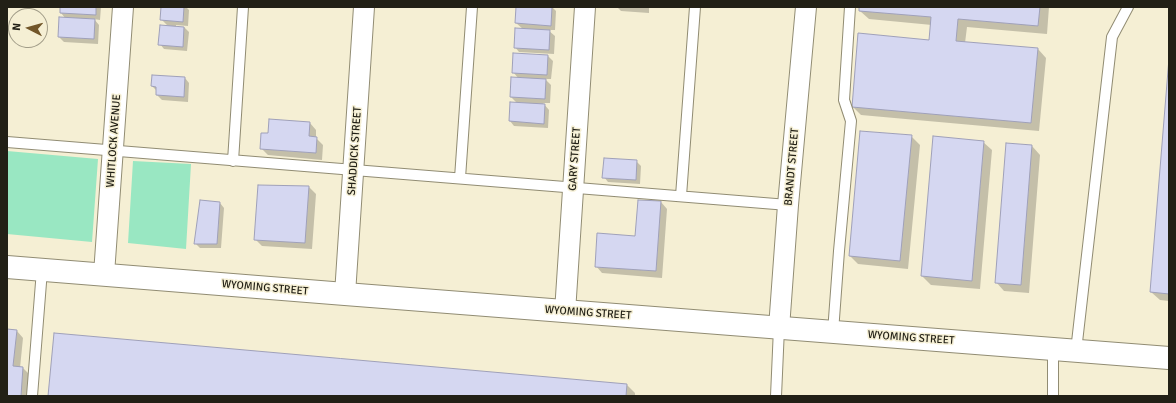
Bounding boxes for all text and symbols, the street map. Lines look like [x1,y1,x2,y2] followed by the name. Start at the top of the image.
[8,8,48,48] north arrow
[10,22,23,31] text: N
[104,94,124,188] street label: WHITLOCK AVENUE
[345,106,365,196] street label: SHADDICK STREET
[566,127,584,191] street label: GARY STREET
[782,128,802,206] street label: BRANDT STREET
[221,278,309,298] street label: WYOMING STREET
[544,303,632,323] street label: WYOMING STREET
[867,328,955,348] street label: WYOMING STREET

